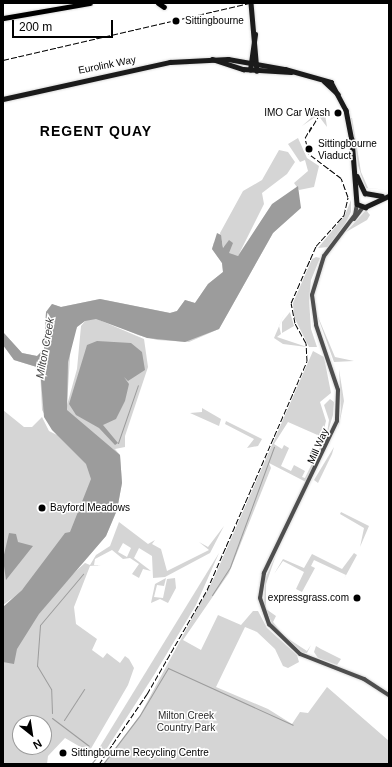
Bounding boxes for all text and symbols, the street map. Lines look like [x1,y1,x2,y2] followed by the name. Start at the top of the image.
[14,12,115,38] scale bar
[170,15,182,27] marker: Sittingbourne
[185,15,244,27] place label: Sittingbourne
[19,20,52,34] text: 200 m
[77,54,137,76] street label: Eurolink Way
[264,107,330,119] place label: IMO Car Wash
[333,108,343,118] marker: IMO Car Wash
[40,123,152,139] district label: REGENT QUAY
[318,137,377,160] place label: Sittingbourne Viaduct
[303,143,315,155] marker: Sittingbourne Viaduct
[33,316,57,380] water label: Milton Creek
[305,426,331,466] street label: Mill Way
[50,502,130,514] place label: Bayford Meadows
[37,503,47,513] marker: Bayford Meadows
[268,592,349,604] place label: expressgrass.com
[352,593,362,603] marker: expressgrass.com
[157,709,215,732] park label: Milton Creek Country Park
[12,715,52,755] north arrow
[31,737,44,752] text: N
[71,747,209,759] place label: Sittingbourne Recycling Centre
[58,748,68,758] marker: Sittingbourne Recycling Centre

